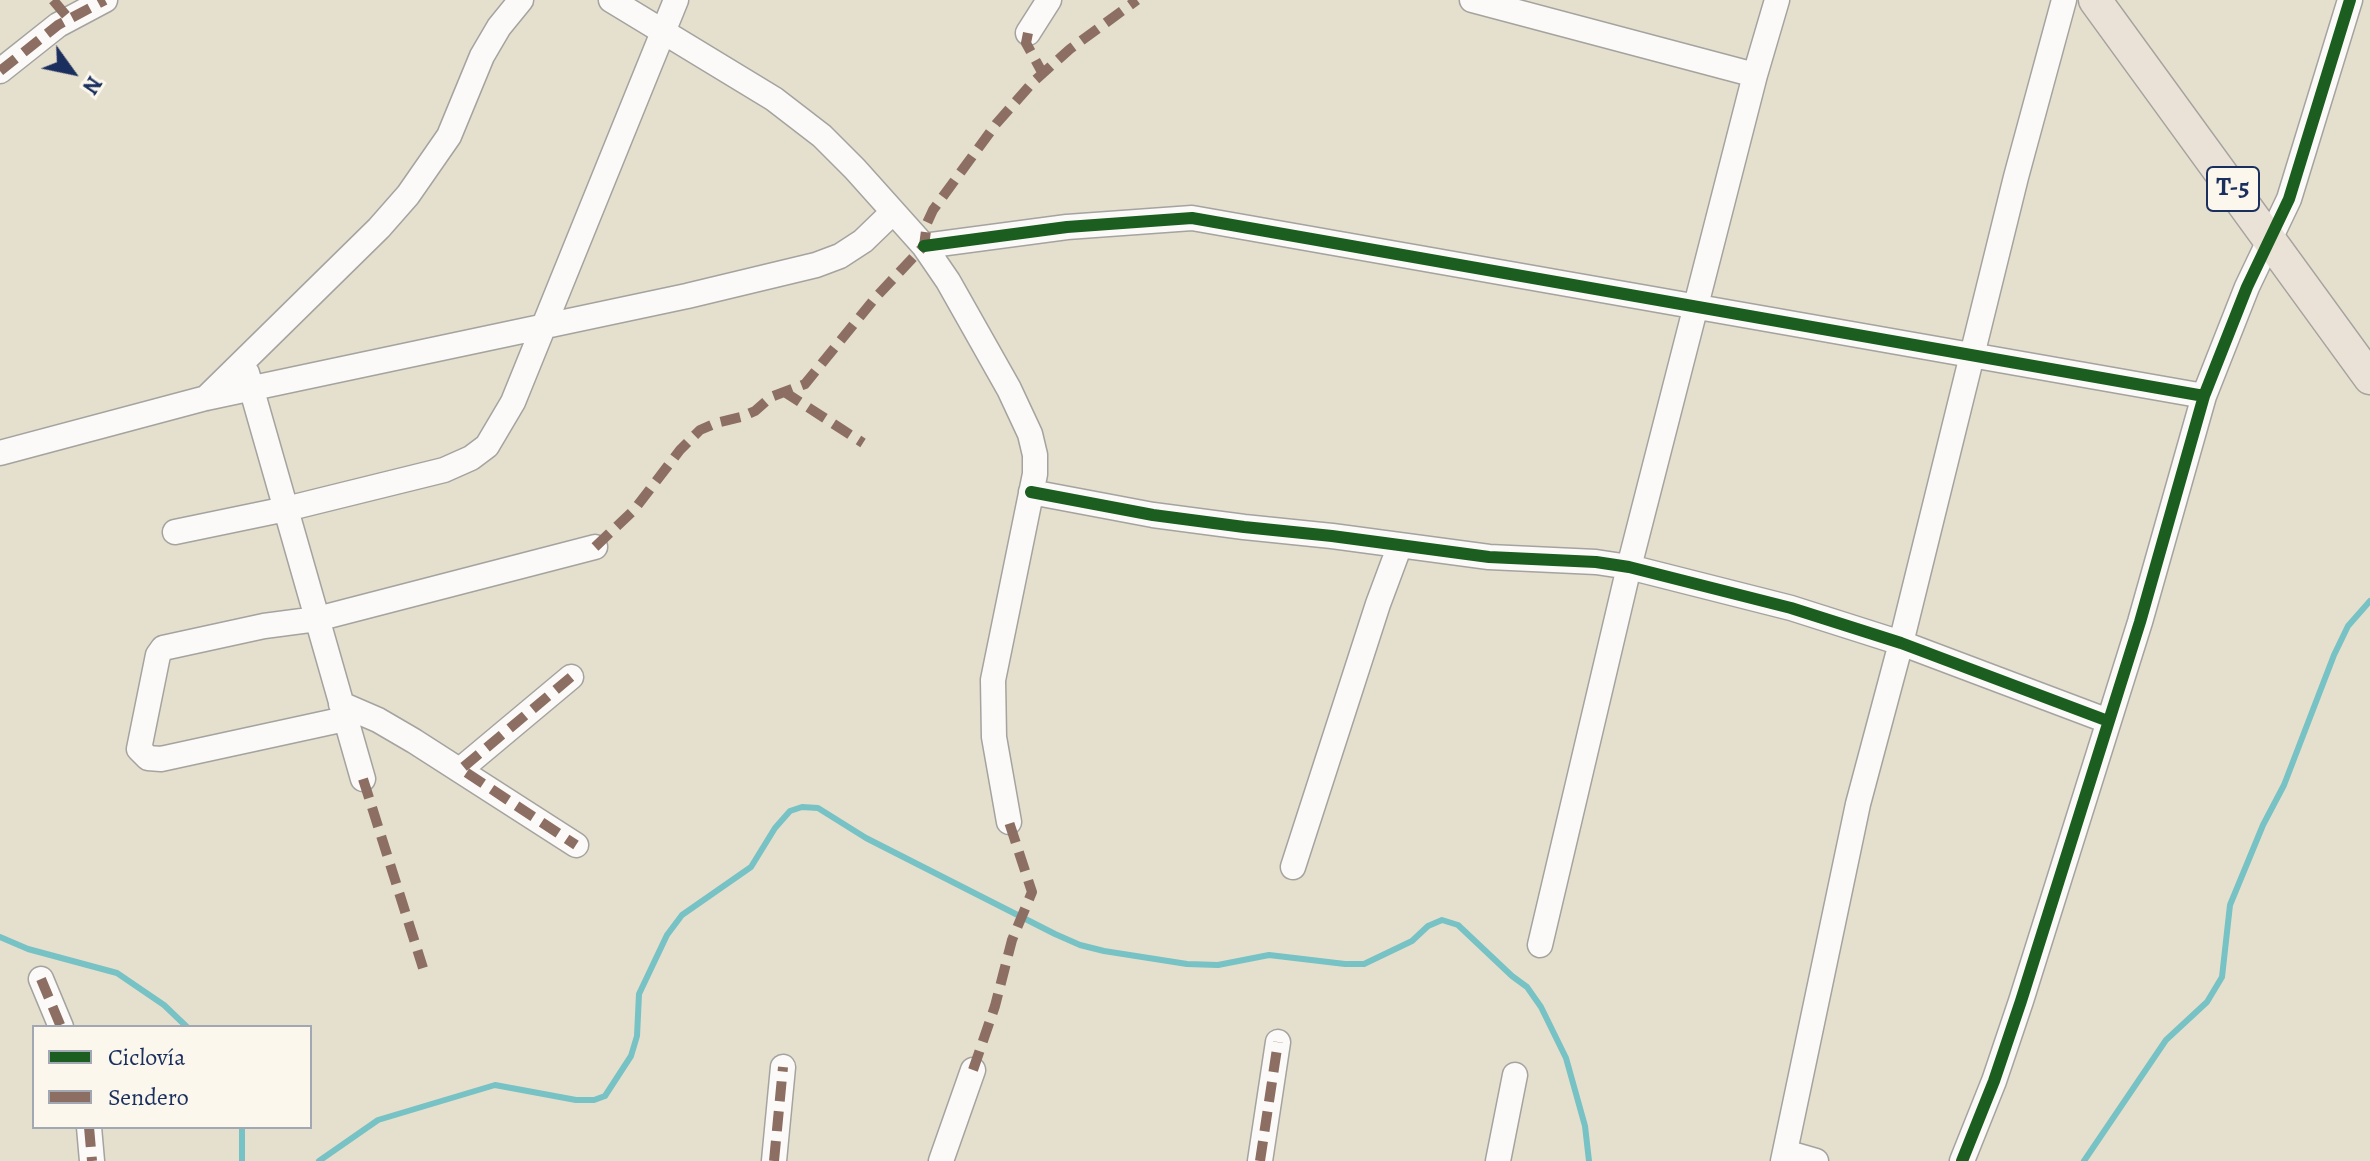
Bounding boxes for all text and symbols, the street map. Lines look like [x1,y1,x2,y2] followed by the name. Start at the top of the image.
[32,32,112,112] north arrow
[75,70,109,100] text: N
[2207,167,2259,211] road number: T-5
[32,1025,312,1129] legend
[108,1041,186,1073] text: Ciclovía
[108,1081,189,1113] text: Sendero

